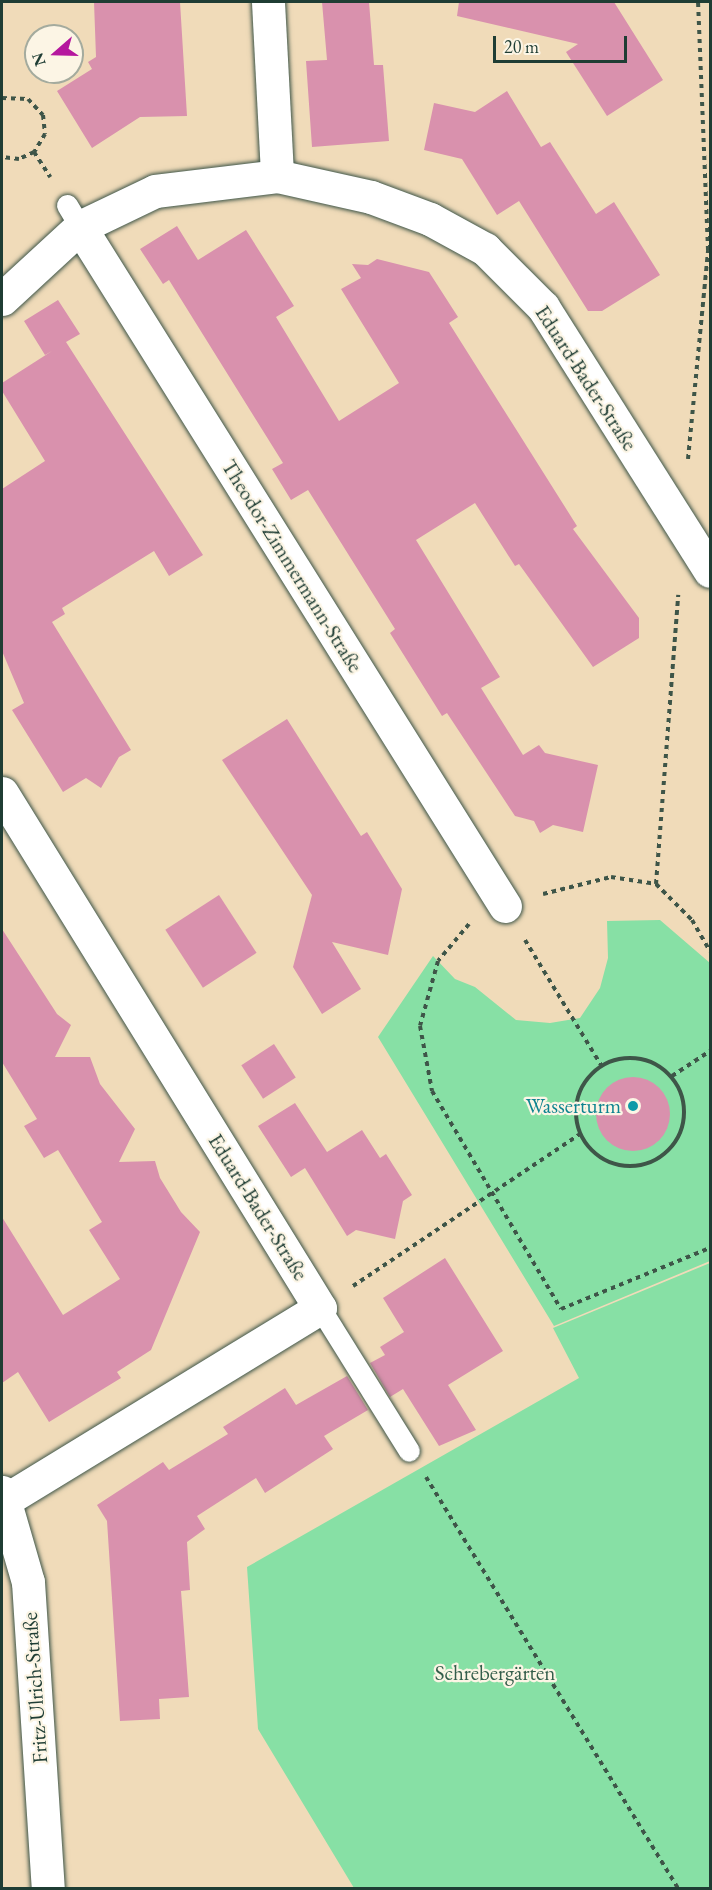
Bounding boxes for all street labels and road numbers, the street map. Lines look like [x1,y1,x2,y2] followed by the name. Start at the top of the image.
[530,301,642,455] street label: Eduard-Bader-Straße
[216,455,368,677] street label: Theodor-Zimmermann-Straße
[203,1129,313,1285] street label: Eduard-Bader-Straße
[17,1612,53,1764] street label: Fritz-Ulrich-Straße

